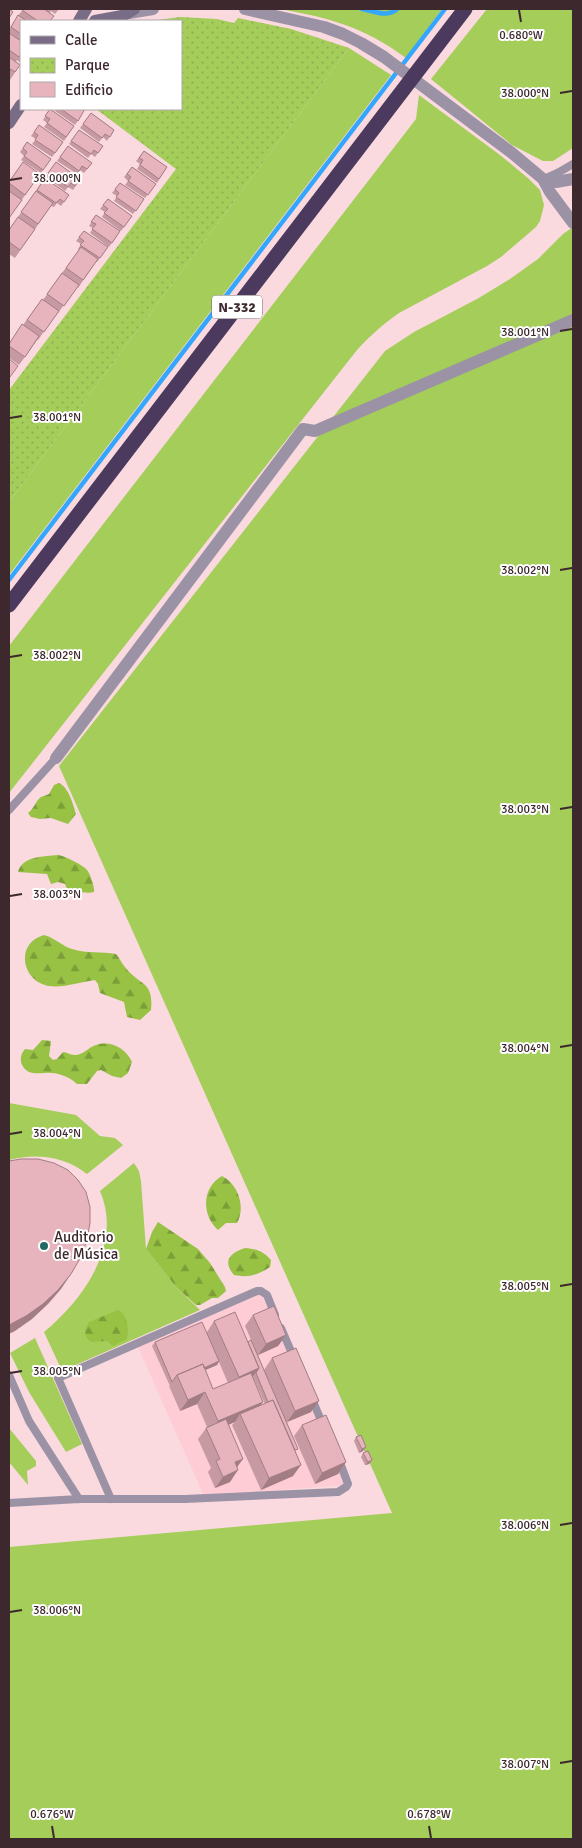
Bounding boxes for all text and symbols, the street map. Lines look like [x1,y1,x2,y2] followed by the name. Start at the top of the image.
[20,20,182,110] legend
[499,28,543,43] text: 0.680°W
[65,31,98,49] text: Calle
[65,56,110,74] text: Parque
[65,81,113,99] text: Edificio
[501,86,549,101] text: 38.000°N
[33,171,81,186] text: 38.000°N
[212,296,262,318] road number: N-332
[501,325,549,340] text: 38.001°N
[33,410,81,425] text: 38.001°N
[501,563,549,578] text: 38.002°N
[33,648,81,663] text: 38.002°N
[501,802,549,817] text: 38.003°N
[33,887,81,902] text: 38.003°N
[501,1041,549,1056] text: 38.004°N
[33,1126,81,1141] text: 38.004°N
[54,1228,118,1263] place label: Auditorio de Música
[38,1240,50,1252] marker: Auditorio de Música
[501,1279,549,1294] text: 38.005°N
[33,1364,81,1379] text: 38.005°N
[501,1518,549,1533] text: 38.006°N
[33,1603,81,1618] text: 38.006°N
[501,1757,549,1772] text: 38.007°N
[30,1807,74,1822] text: 0.676°W
[407,1807,451,1822] text: 0.678°W

